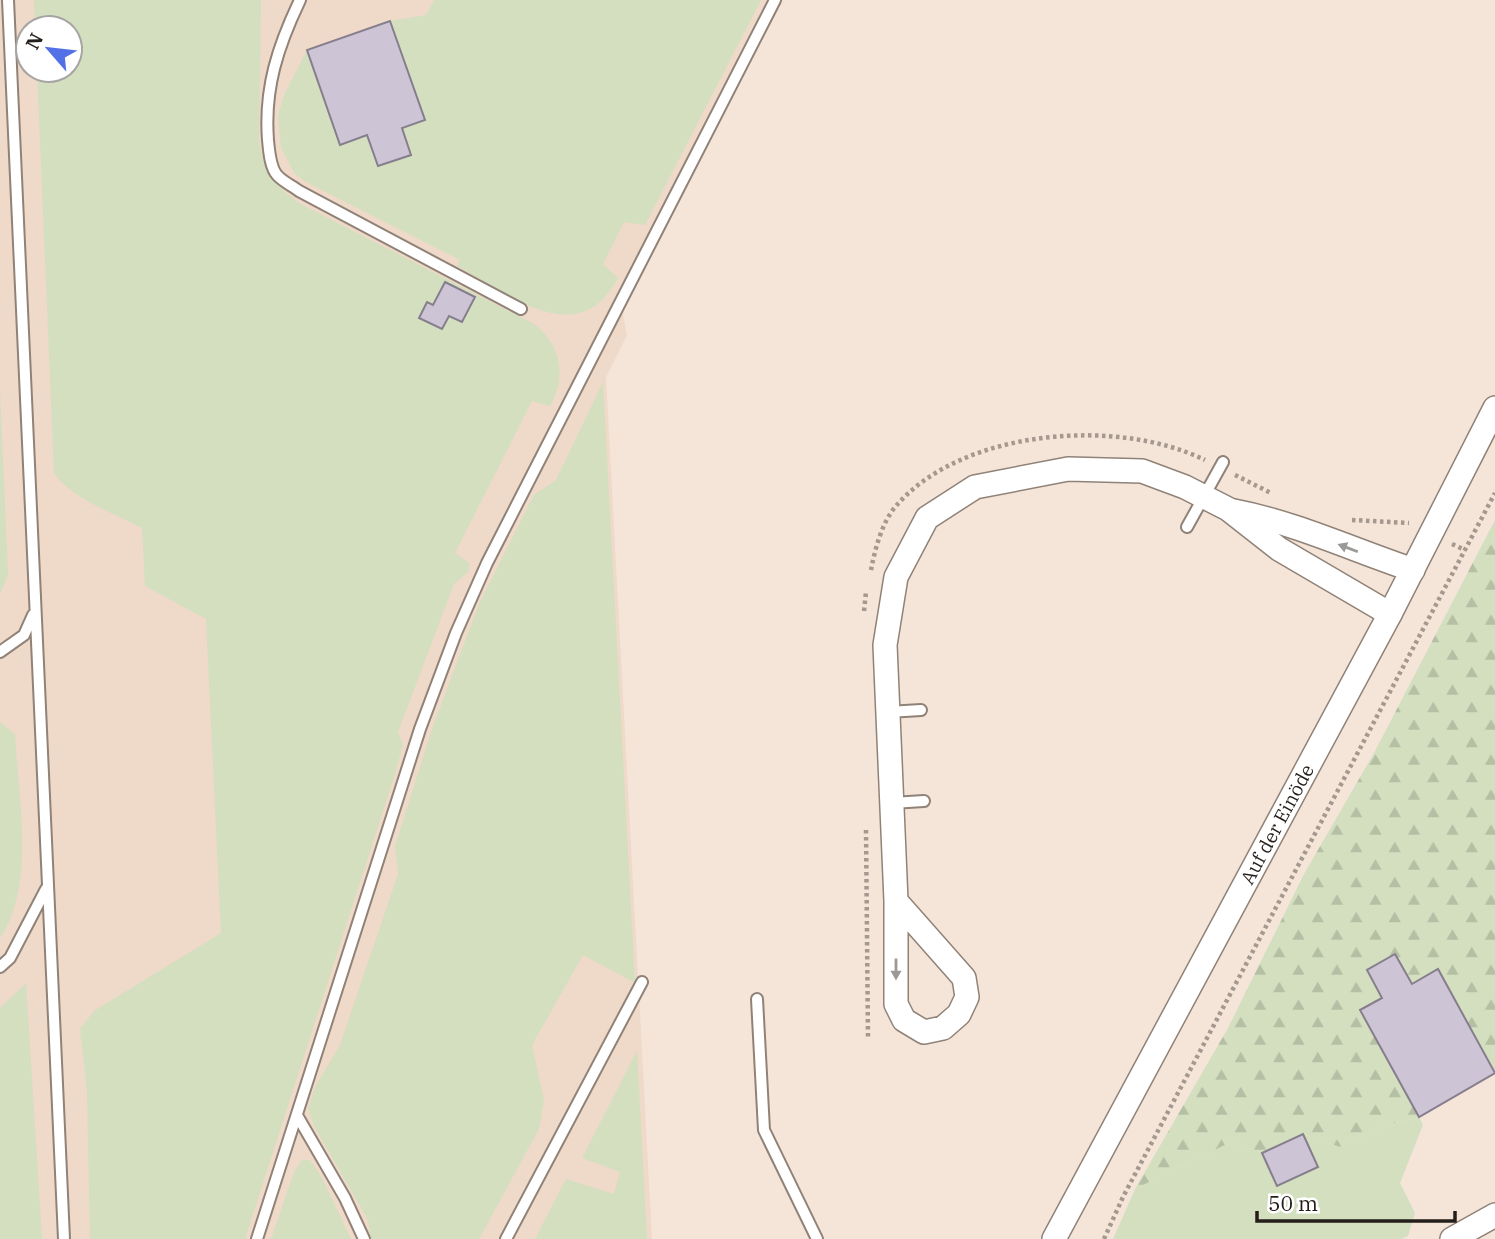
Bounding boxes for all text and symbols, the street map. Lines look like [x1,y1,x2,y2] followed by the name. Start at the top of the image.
[14,14,84,84] north arrow
[20,29,48,53] text: N
[1338,542,1359,553] one-way arrow
[1235,760,1319,888] street label: Auf der Einöde
[890,959,902,981] one-way arrow
[1257,1180,1455,1224] scale bar
[1268,1189,1318,1217] text: 50 m

